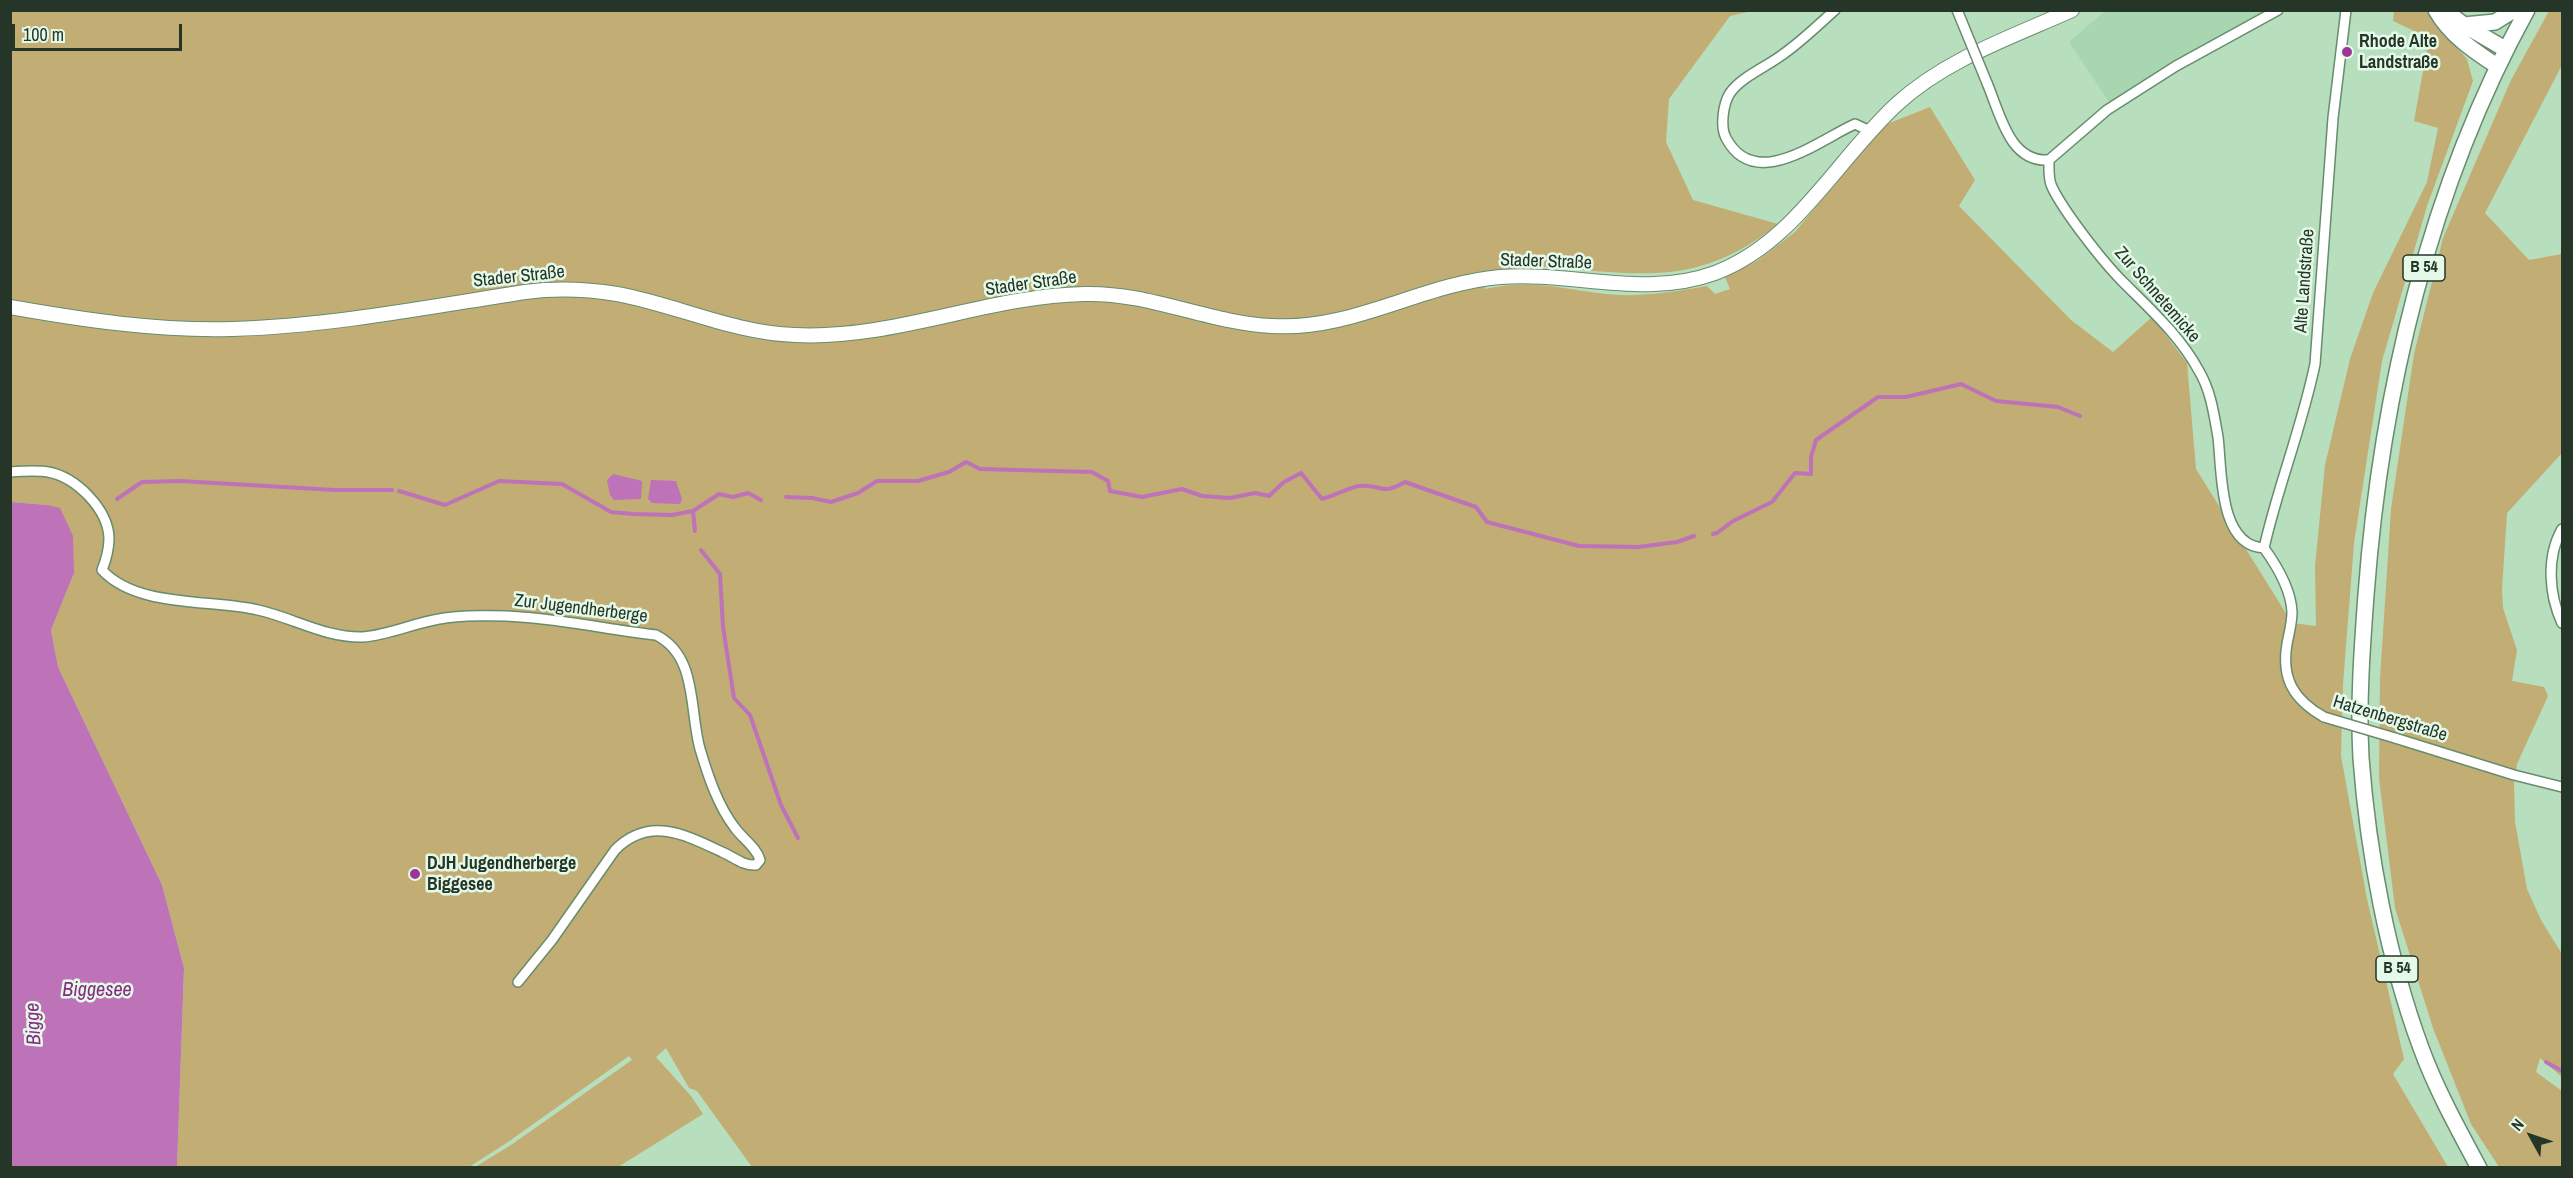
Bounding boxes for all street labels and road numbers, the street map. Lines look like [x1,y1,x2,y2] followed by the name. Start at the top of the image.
[2291,228,2319,334] street label: Alte Landstraße
[2110,243,2204,347] street label: Zur Schnetemicke
[1500,250,1592,274] street label: Stader Straße
[2403,255,2445,281] road number: B 54
[472,261,566,293] street label: Stader Straße
[984,267,1078,301] street label: Stader Straße
[513,590,649,628] street label: Zur Jugendherberge
[2330,691,2450,747] street label: Hatzenbergstraße
[2376,956,2418,982] road number: B 54

